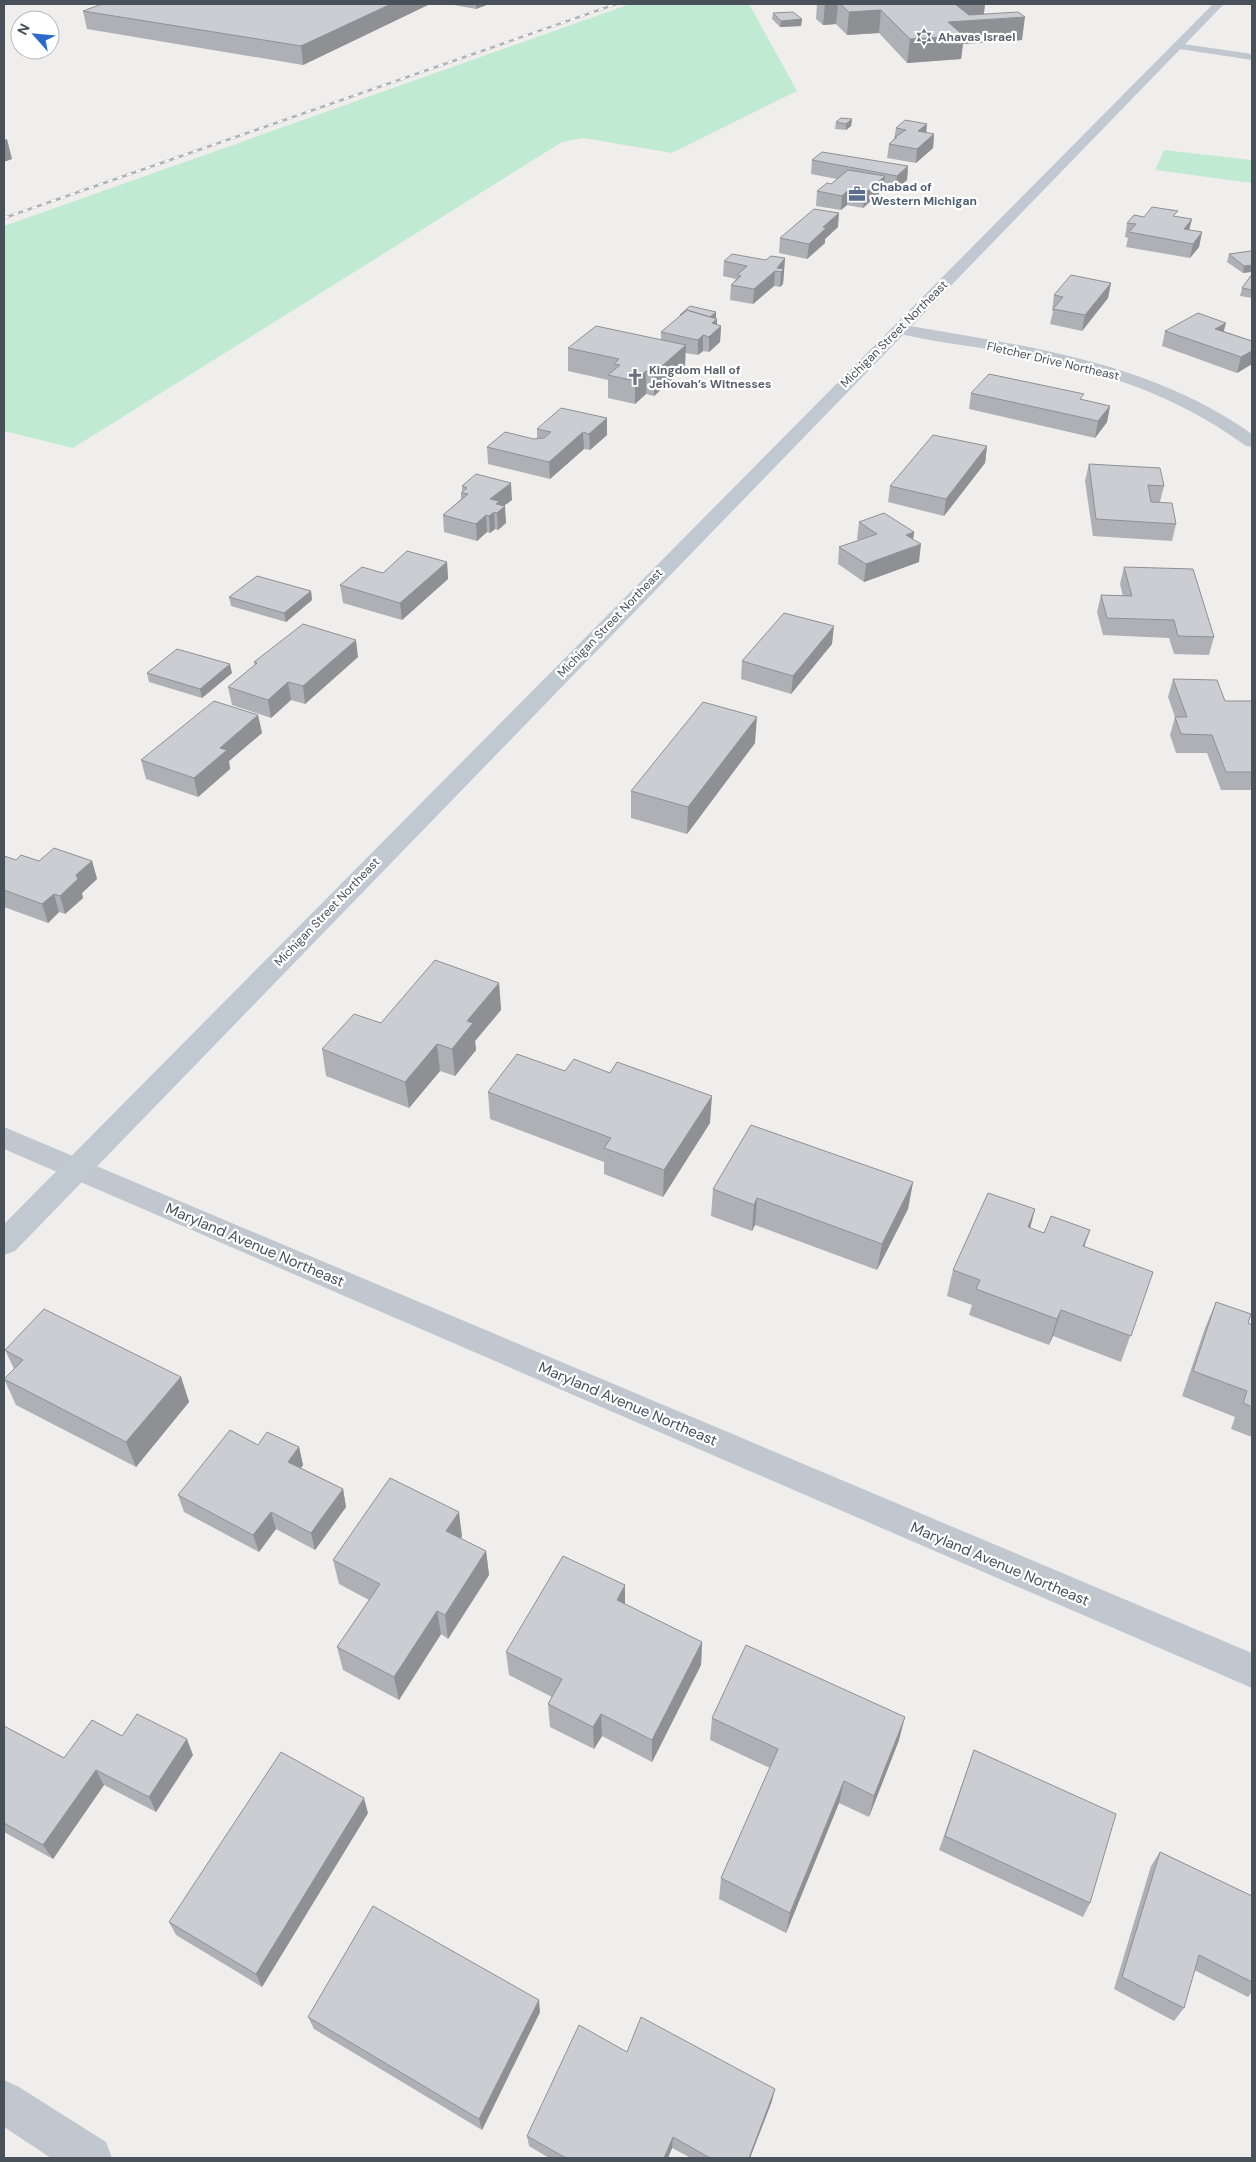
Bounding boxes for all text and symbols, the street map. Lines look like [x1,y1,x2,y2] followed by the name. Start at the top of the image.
[10,10,60,60] north arrow
[13,20,34,38] text: N
[914,27,934,47] synagogue icon: Ahavas Israel
[938,29,1015,45] place label: Ahavas Israel
[871,179,977,209] place label: Chabad of Western Michigan
[847,184,867,204] office icon: Chabad of Western Michigan
[837,277,951,391] street label: Michigan Street Northeast
[985,338,1121,384] street label: Fletcher Drive Northeast
[649,362,771,392] place label: Kingdom Hall of Jehovah’s Witnesses
[625,367,645,387] church icon: Kingdom Hall of Jehovah’s Witnesses
[554,565,666,681] street label: Michigan Street Northeast
[271,854,383,970] street label: Michigan Street Northeast
[163,1198,347,1292] street label: Maryland Avenue Northeast
[536,1357,720,1451] street label: Maryland Avenue Northeast
[908,1517,1092,1611] street label: Maryland Avenue Northeast

